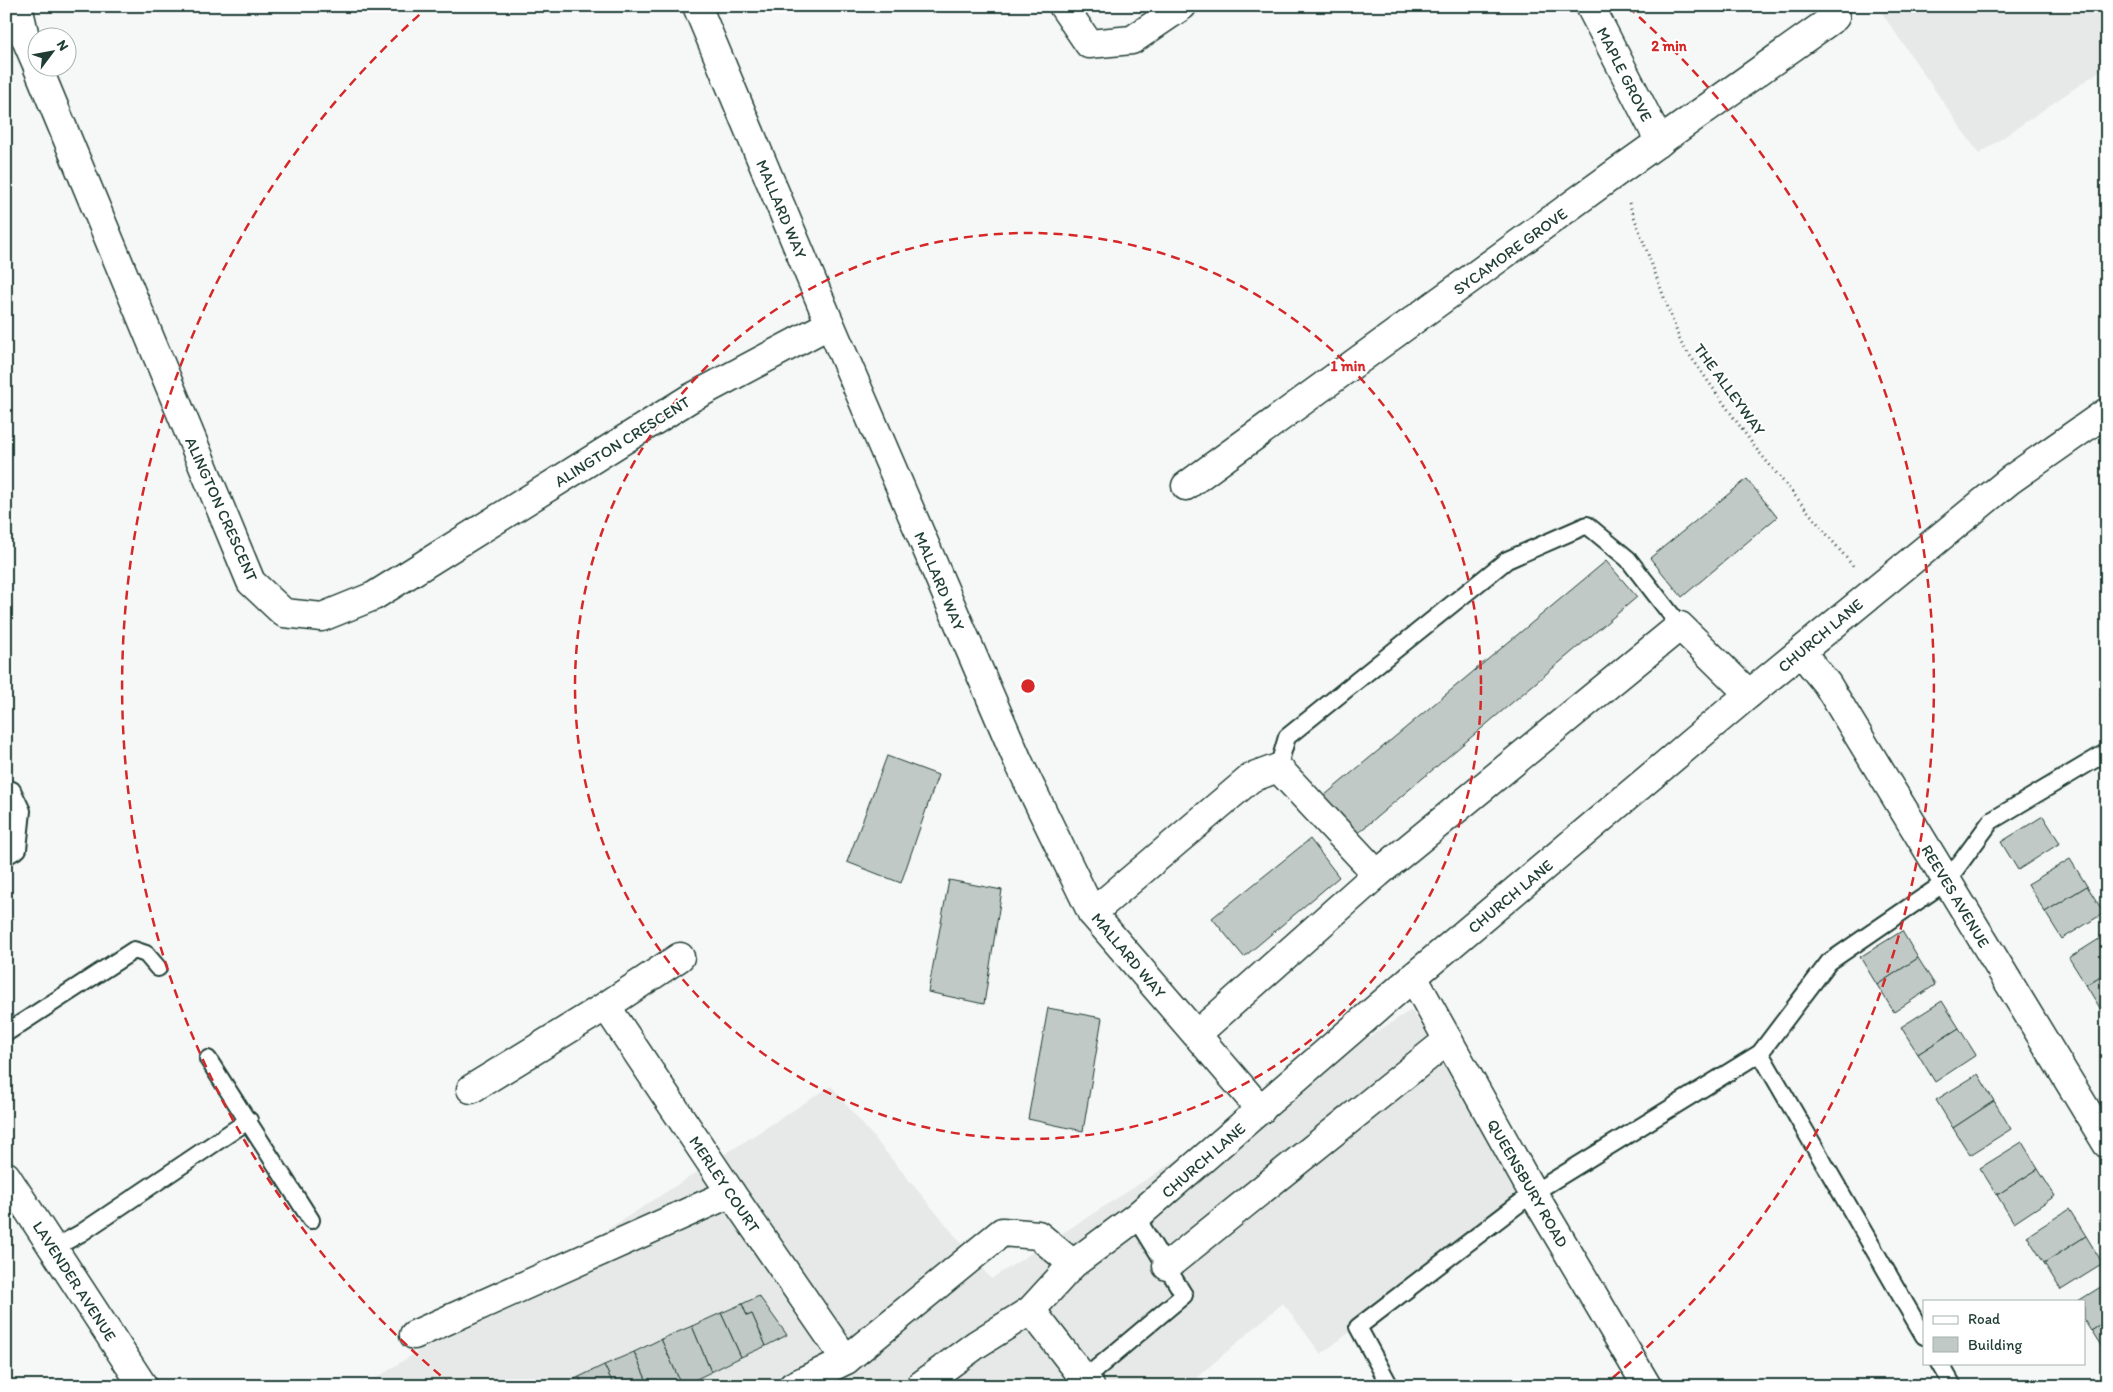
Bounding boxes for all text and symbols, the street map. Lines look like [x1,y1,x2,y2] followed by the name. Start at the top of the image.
[1593,24,1657,125] street label: MAPLE GROVE
[28,28,78,78] north arrow
[53,37,72,54] text: N
[1651,37,1688,55] text: 2 min
[752,157,811,262] street label: MALLARD WAY
[1450,204,1571,299] street label: SYCAMORE GROVE
[1690,340,1769,439] street label: THE ALLEYWAY
[1331,357,1366,375] text: 1 min
[551,392,693,491] street label: ALINGTON CRESCENT
[181,434,262,584] street label: ALINGTON CRESCENT
[910,529,969,634] street label: MALLARD WAY
[1774,594,1867,676] street label: CHURCH LANE
[1019,677,1037,695] centre of rings
[1917,841,1994,951] street label: REEVES AVENUE
[1464,855,1557,937] street label: CHURCH LANE
[1087,909,1170,1002] street label: MALLARD WAY
[1483,1116,1572,1251] street label: QUEENSBURY ROAD
[1158,1119,1249,1202] street label: CHURCH LANE
[685,1132,764,1236] street label: MERLEY COURT
[29,1218,121,1345] street label: LAVENDER AVENUE
[1923,1300,2086,1364] legend
[1968,1310,2001,1328] text: Road
[1968,1336,2022,1354] text: Building

